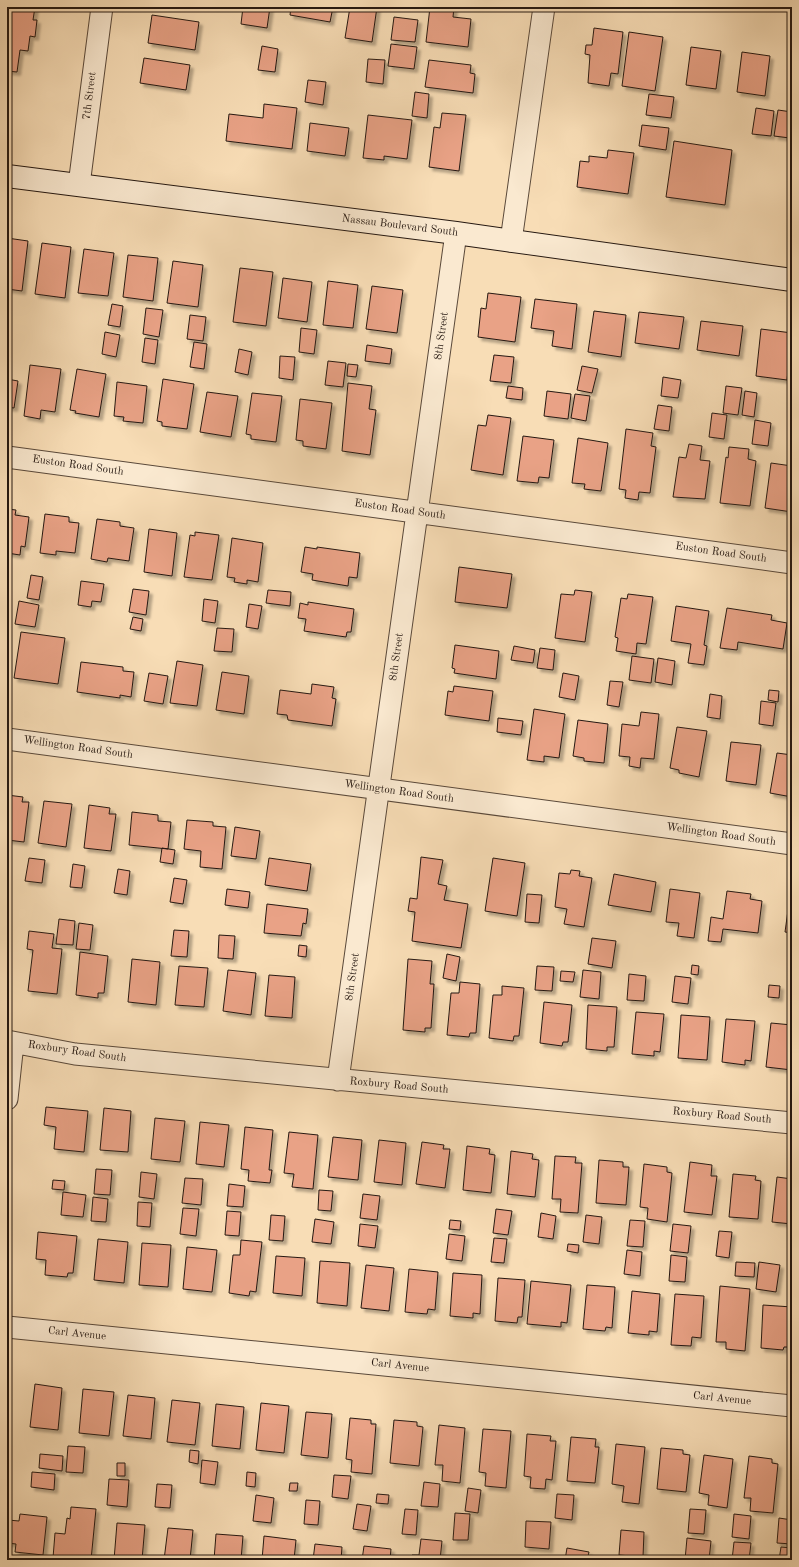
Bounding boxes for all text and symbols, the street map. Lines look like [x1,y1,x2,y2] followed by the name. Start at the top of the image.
[82,71,98,121] street label: 7th Street
[341,213,459,239] street label: Nassau Boulevard South
[433,311,451,361] street label: 8th Street
[32,454,124,478] street label: Euston Road South
[354,498,446,522] street label: Euston Road South
[675,541,767,565] street label: Euston Road South
[388,632,406,682] street label: 8th Street
[23,735,133,761] street label: Wellington Road South
[344,779,454,805] street label: Wellington Road South
[666,822,776,848] street label: Wellington Road South
[344,952,362,1002] street label: 8th Street
[27,1040,127,1064] street label: Roxbury Road South
[349,1076,449,1096] street label: Roxbury Road South
[672,1106,772,1126] street label: Roxbury Road South
[47,1325,107,1343] street label: Carl Avenue
[370,1357,430,1375] street label: Carl Avenue
[692,1390,752,1408] street label: Carl Avenue

